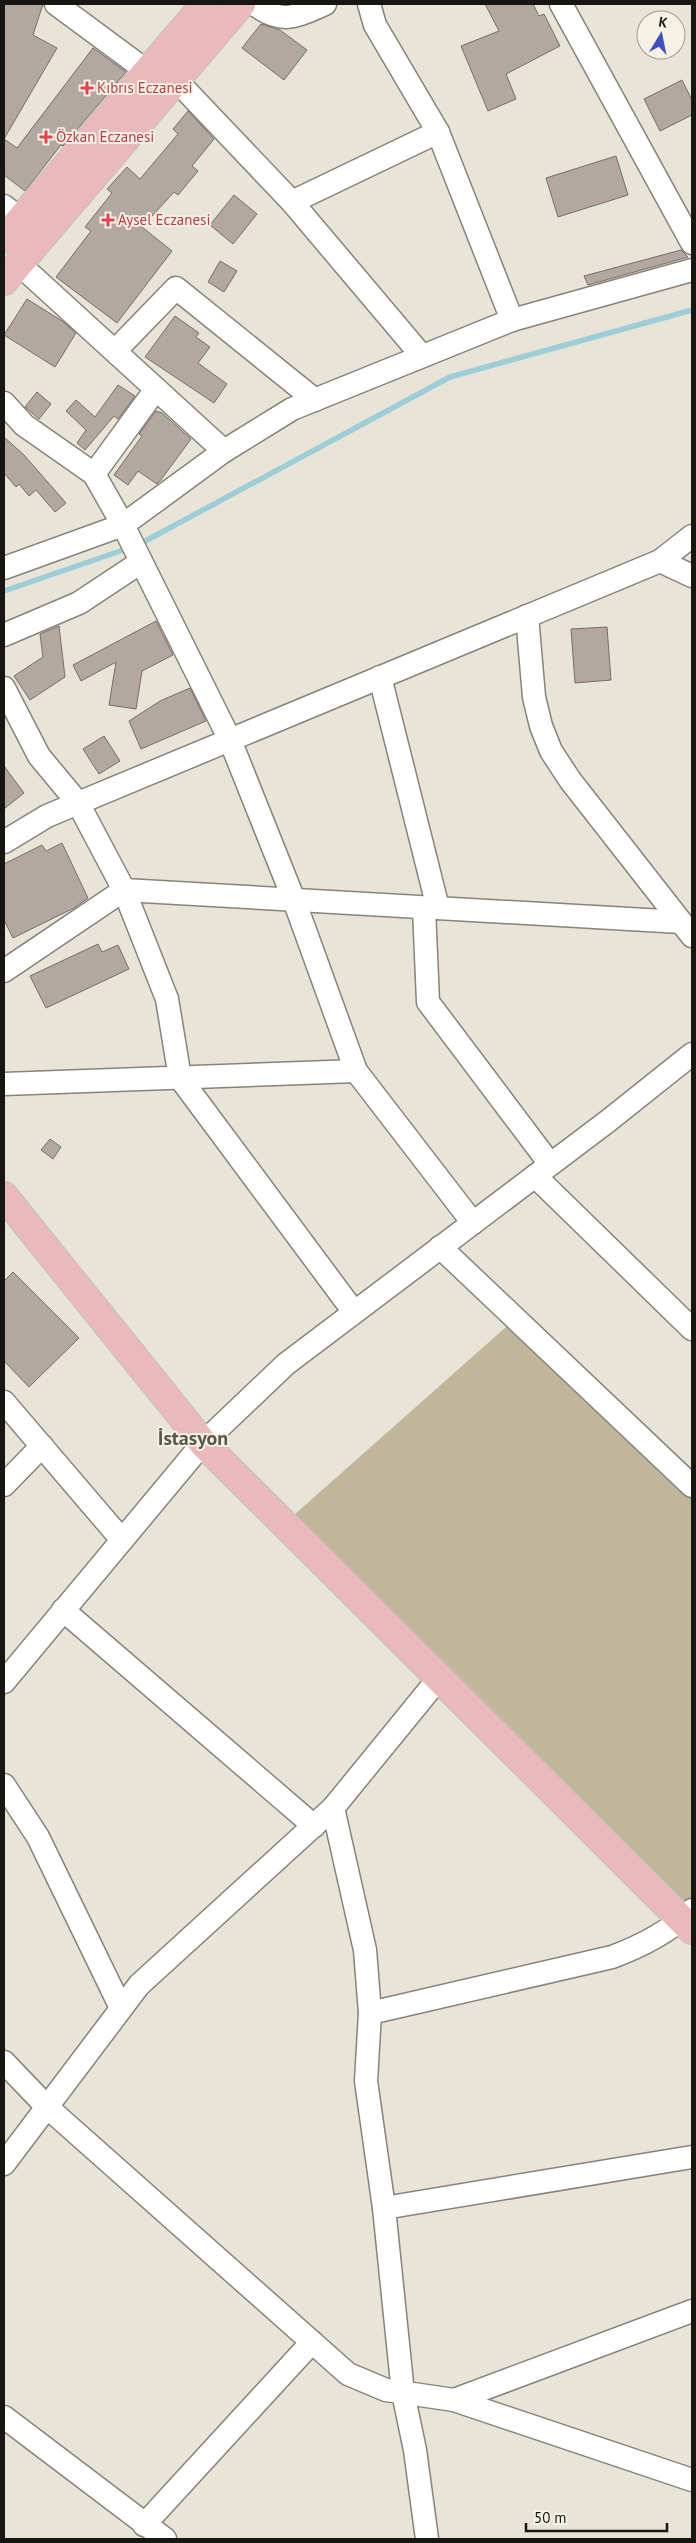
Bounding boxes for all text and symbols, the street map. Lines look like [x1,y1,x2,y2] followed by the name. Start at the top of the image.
[636,10,686,60] north arrow
[657,13,669,32] text: K
[97,78,193,97] place label: Kıbrıs Eczanesi
[81,82,93,94] marker: Kıbrıs Eczanesi
[56,127,154,146] place label: Özkan Eczanesi
[40,131,52,143] marker: Özkan Eczanesi
[118,210,210,229] place label: Aysel Eczanesi
[102,214,114,226] marker: Aysel Eczanesi
[158,1425,228,1451] district label: İstasyon
[526,2500,667,2532] scale bar
[534,2508,567,2527] text: 50 m

